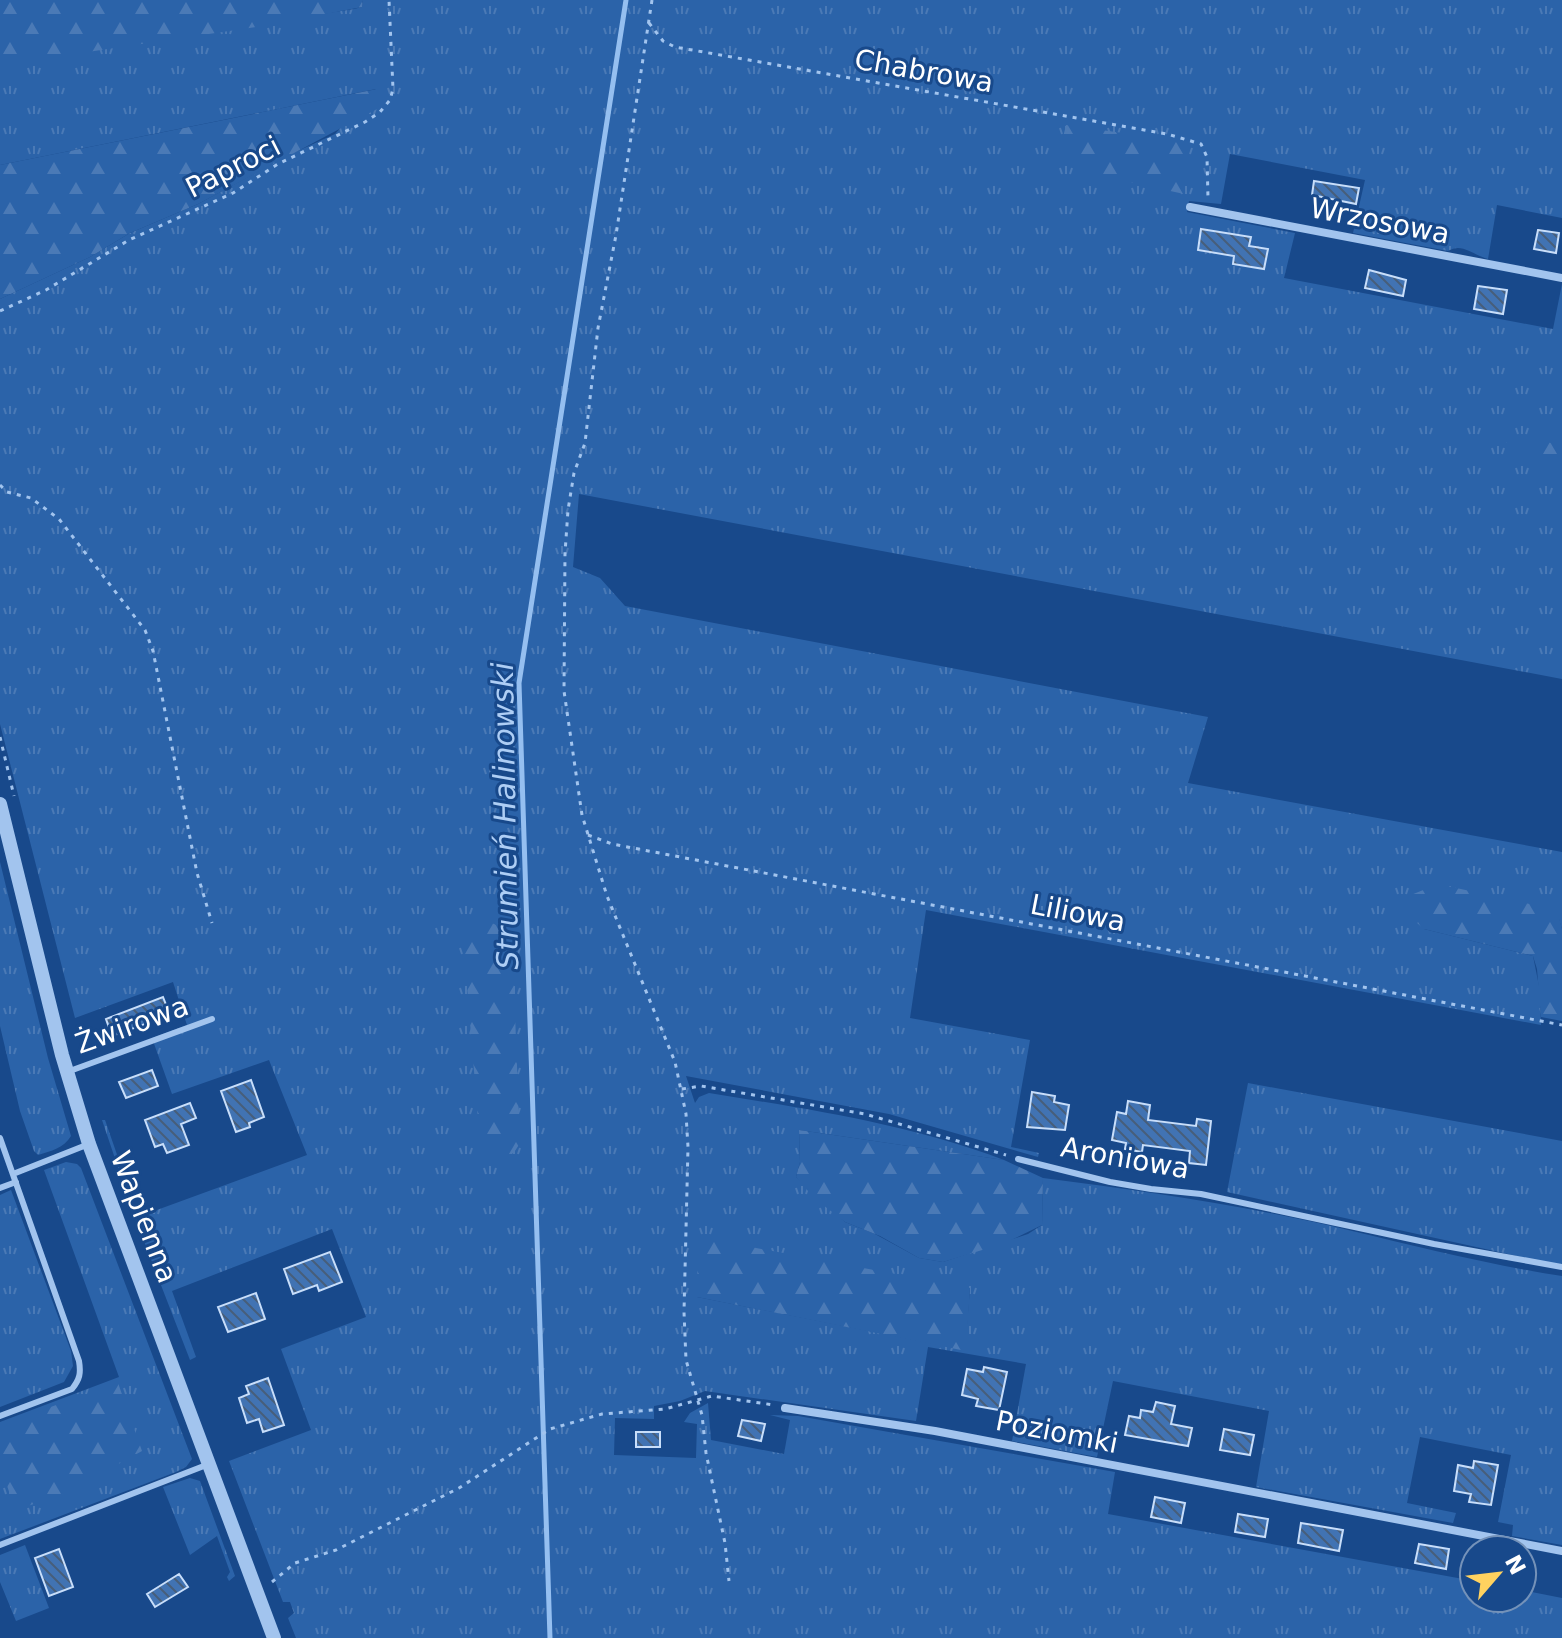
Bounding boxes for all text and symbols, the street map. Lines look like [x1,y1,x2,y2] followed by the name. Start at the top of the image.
[852,43,996,99] street label: Chabrowa
[180,129,286,205] street label: Paproci
[1307,191,1453,251] street label: Wrzosowa
[485,661,525,970] water label: Strumień Halinowski
[1028,888,1128,938] street label: Liliowa
[71,989,193,1061] street label: Żwirowa
[1058,1130,1192,1186] street label: Aroniowa
[104,1146,184,1288] street label: Wapienna
[993,1404,1121,1460] street label: Poziomki
[1458,1534,1538,1614] north arrow
[1500,1551,1531,1579] text: N

